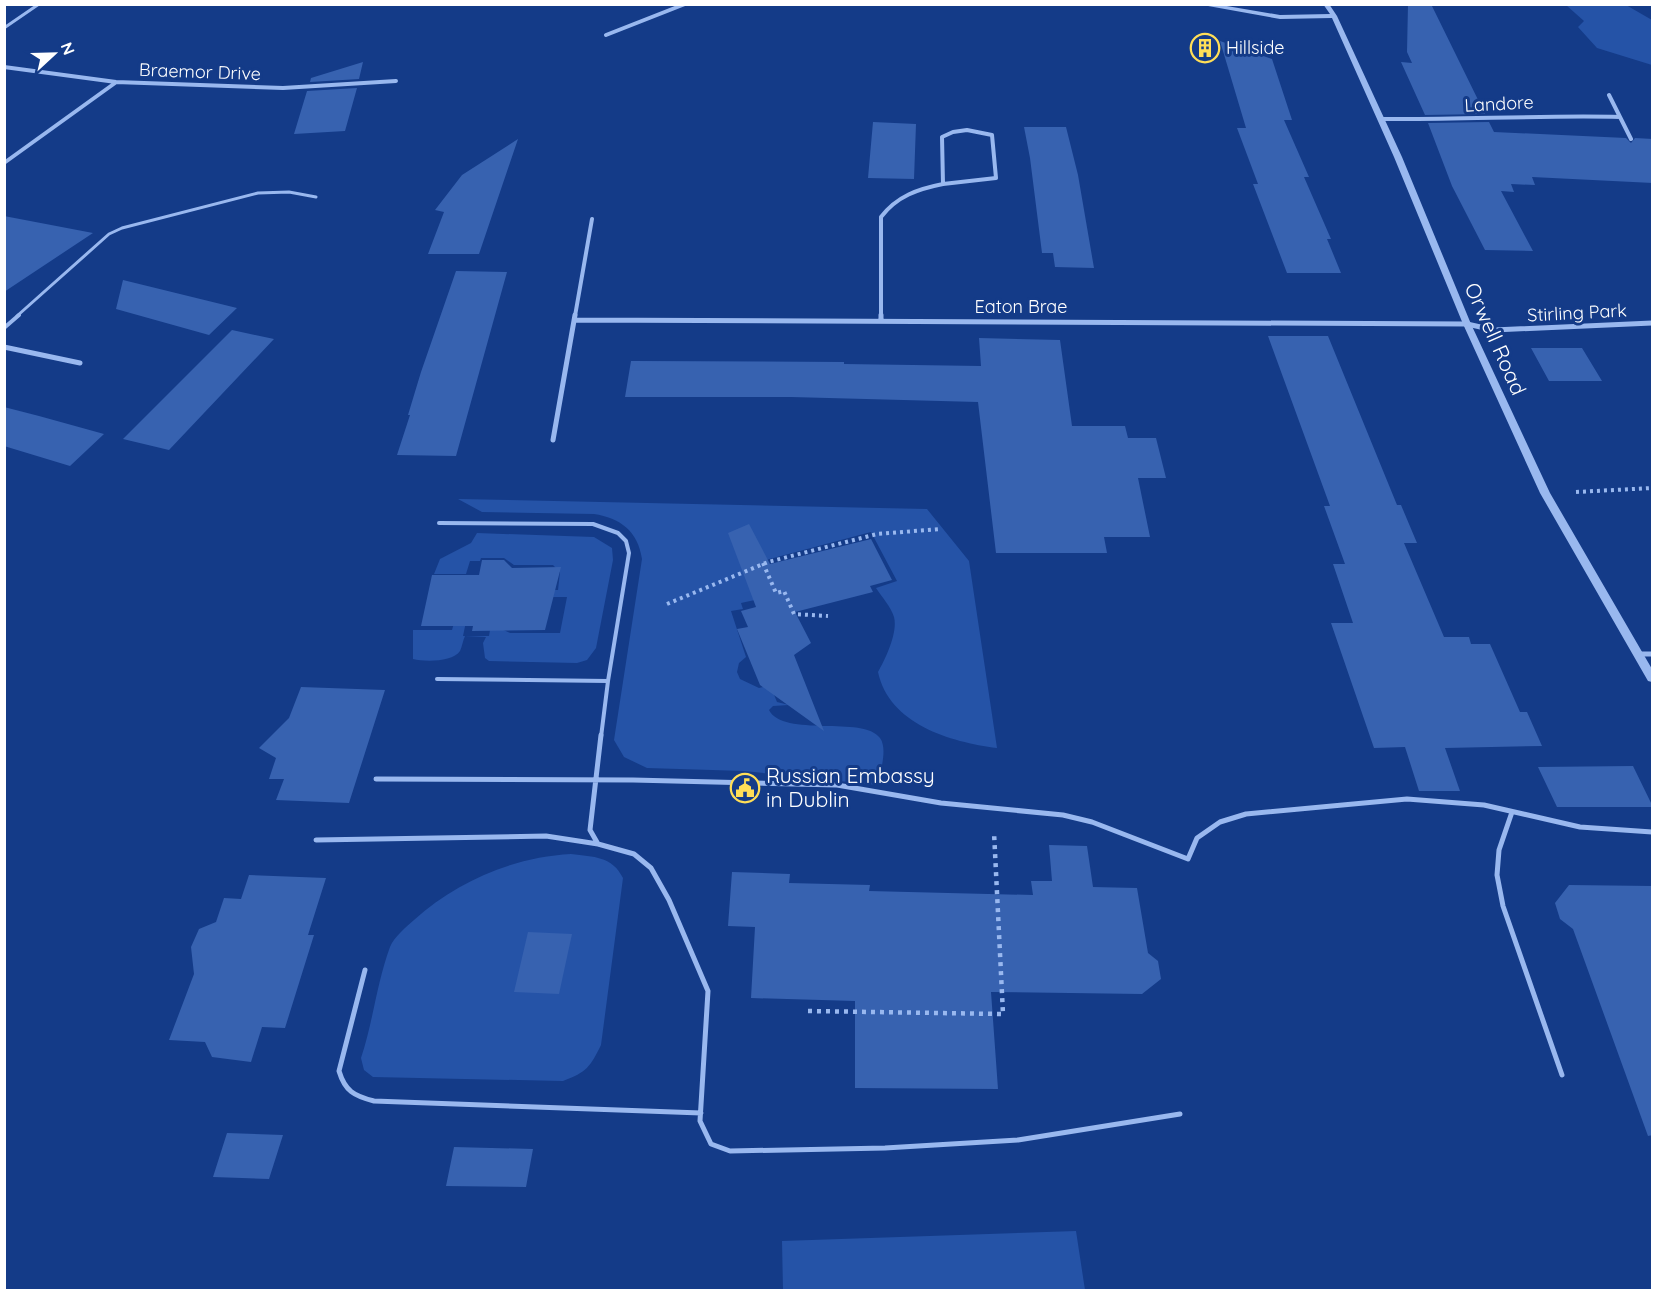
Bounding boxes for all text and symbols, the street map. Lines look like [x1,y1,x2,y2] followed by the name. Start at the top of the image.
[24,24,84,84] north arrow
[1189,32,1221,64] building icon: Hillside
[1226,36,1284,59] place label: Hillside
[56,39,79,58] text: N
[139,58,261,85] street label: Braemor Drive
[1464,90,1534,117] street label: Landore
[1460,278,1532,399] street label: Orwell Road
[975,295,1067,318] street label: Eaton Brae
[1527,298,1627,327] street label: Stirling Park
[766,762,935,812] place label: Russian Embassy in Dublin
[729,772,761,804] public building icon: Russian Embassy in Dublin

